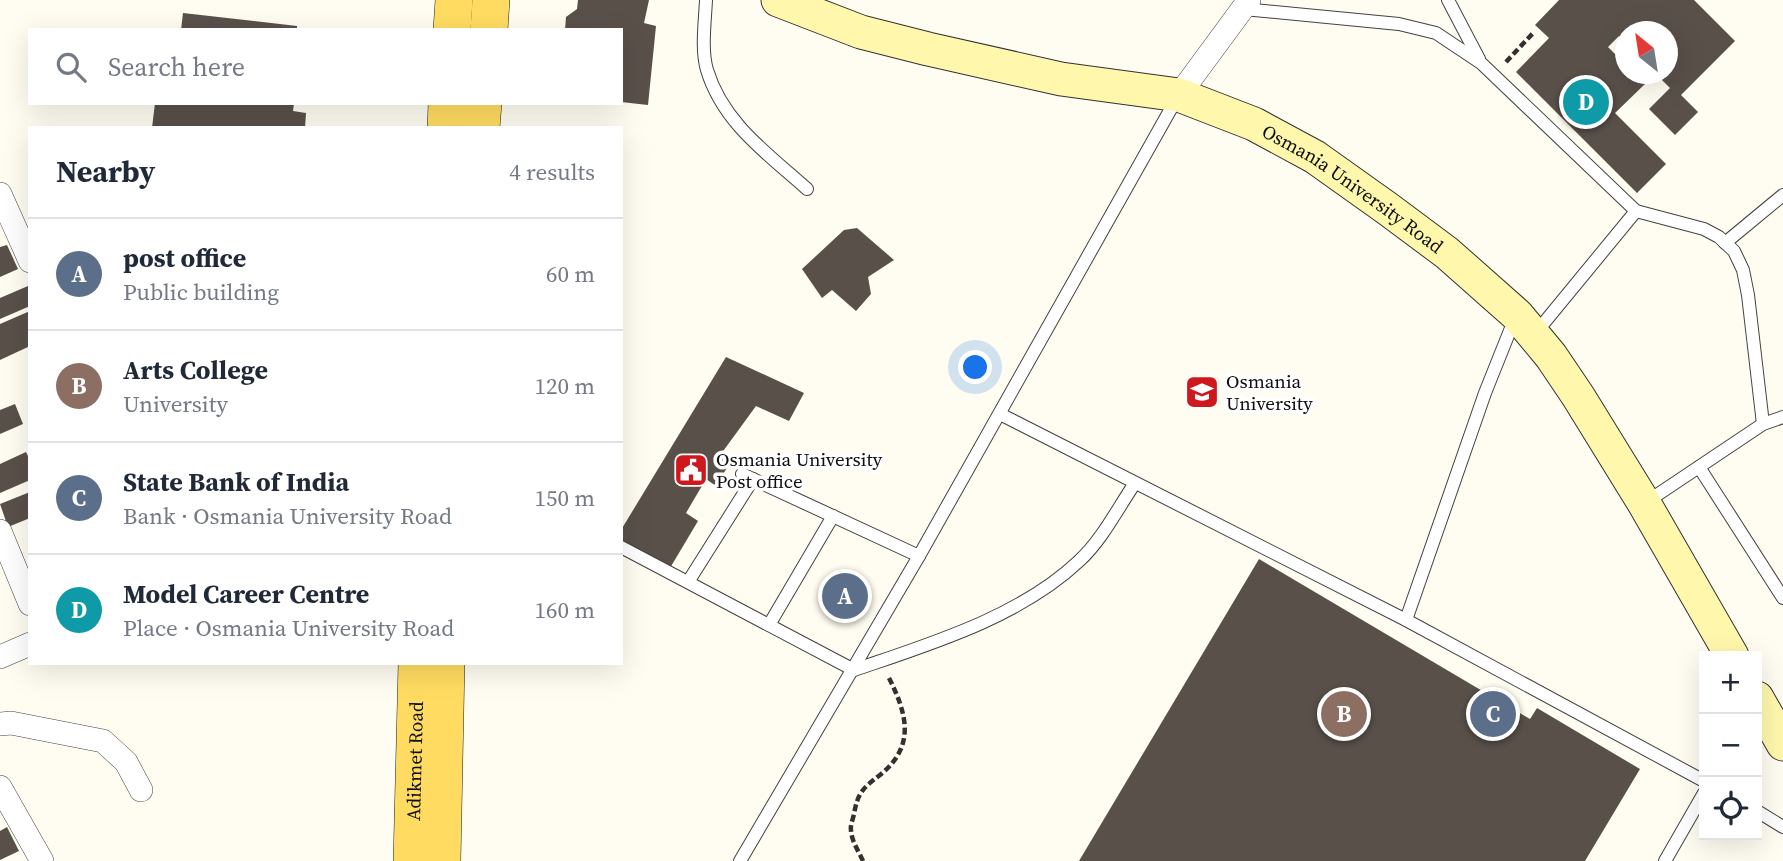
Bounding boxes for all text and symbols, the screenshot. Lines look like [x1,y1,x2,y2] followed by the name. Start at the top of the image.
[1615,21,1678,84] north arrow
[28,28,623,105] search box
[52,48,90,86] icon: search
[108,49,245,85] text: Search here
[1563,76,1609,128] pin: D
[1258,118,1449,259] street label: Osmania University Road
[56,151,155,192] text: Nearby
[509,156,595,188] text: 4 results
[123,240,246,276] text: post office
[71,258,87,290] text: A
[546,258,595,290] text: 60 m
[123,276,279,308] text: Public building
[958,350,992,384] your location
[123,352,268,388] text: Arts College
[1226,368,1313,416] place label: Osmania University
[72,370,86,402] text: B
[534,370,595,402] text: 120 m
[1183,373,1221,411] school or university icon: Osmania University
[123,388,228,420] text: University
[716,446,883,494] place label: Osmania University Post office
[672,451,710,489] public building icon: Osmania University Post office
[123,464,349,500] text: State Bank of India
[72,482,86,514] text: C
[534,482,595,514] text: 150 m
[123,500,452,532] text: Bank · Osmania University Road
[822,570,868,622] pin: A
[123,576,369,612] text: Model Career Centre
[71,594,87,626] text: D
[534,594,595,626] text: 160 m
[123,612,454,644] text: Place · Osmania University Road
[1699,651,1762,840] map controls
[1699,651,1762,714] button: +
[1321,688,1367,740] pin: B
[1470,688,1516,740] pin: C
[400,701,429,821] street label: Adikmet Road
[1699,714,1762,777] button: −
[1699,777,1762,840] button: locate

